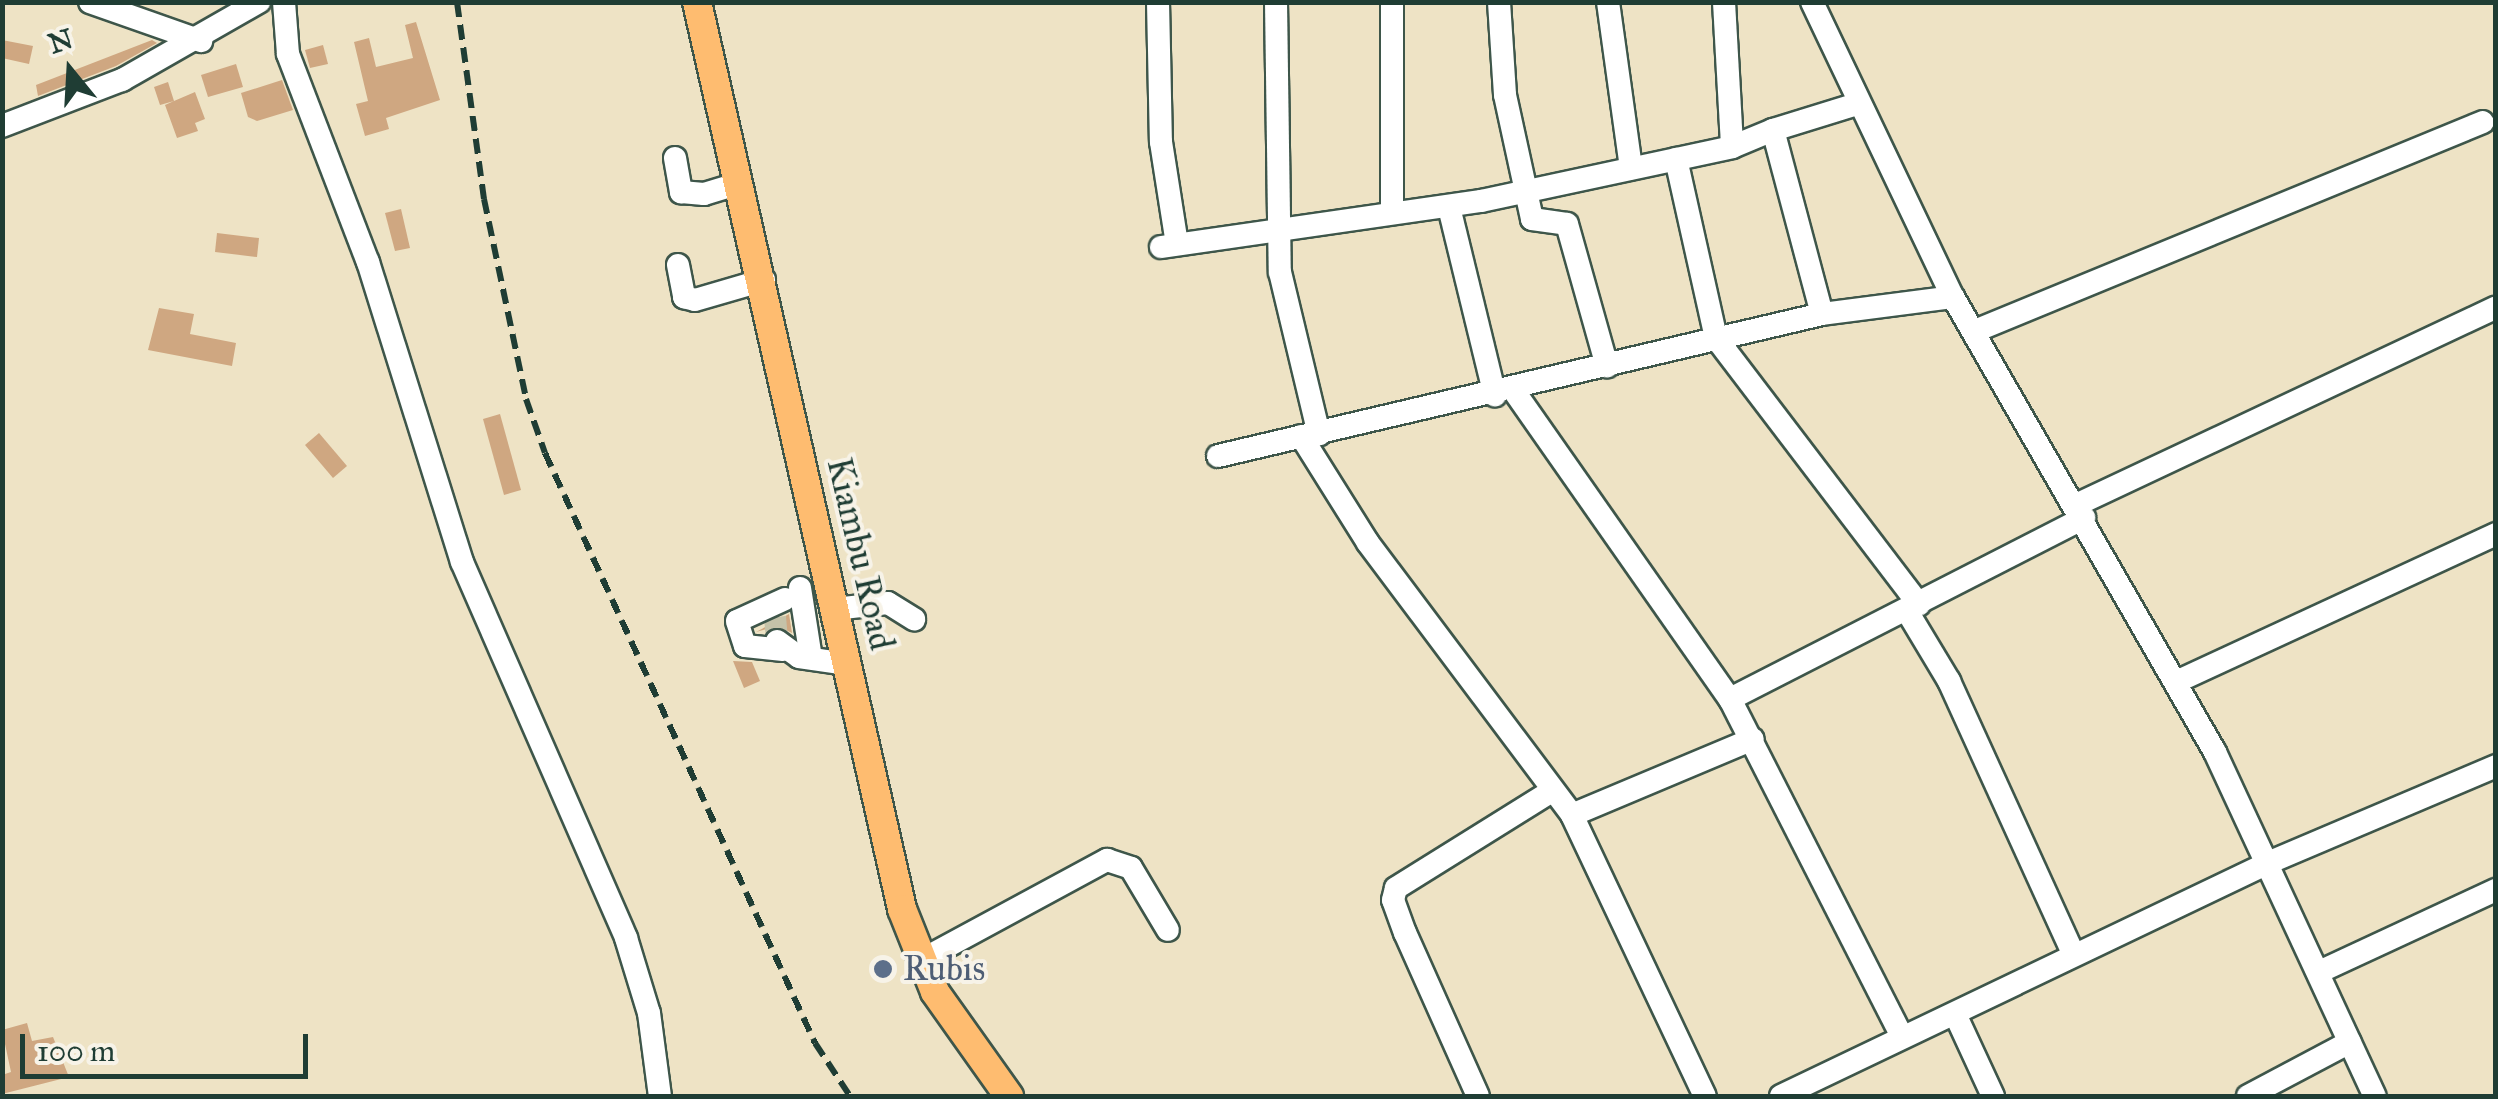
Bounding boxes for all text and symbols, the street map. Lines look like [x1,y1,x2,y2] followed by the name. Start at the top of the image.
[20,20,120,120] north arrow
[44,21,77,61] text: N
[817,454,903,654] street label: Kiambu Road
[903,948,985,990] place label: Rubis
[872,958,894,980] marker: Rubis
[25,1014,312,1076] scale bar
[37,1033,115,1069] text: 100 m

